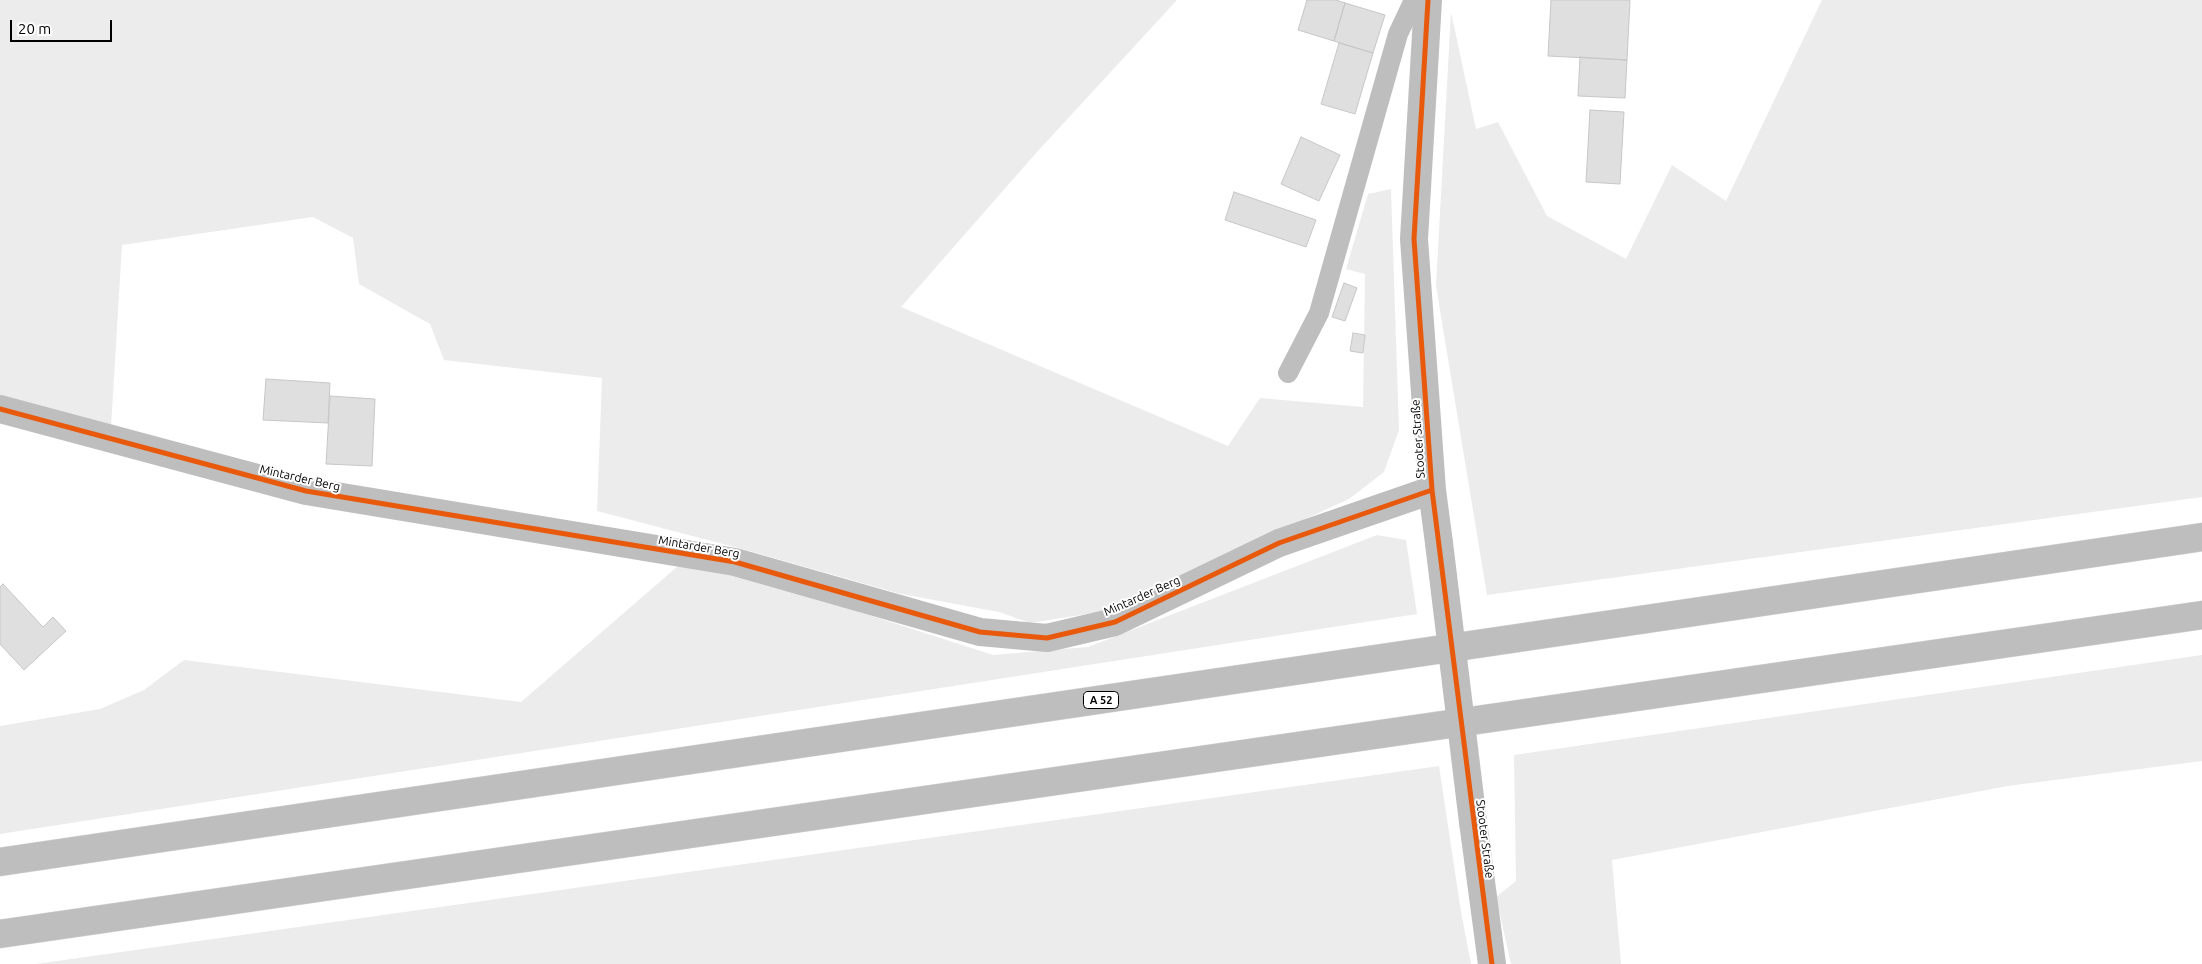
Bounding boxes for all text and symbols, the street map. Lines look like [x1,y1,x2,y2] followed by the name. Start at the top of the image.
[12,10,115,42] scale bar
[18,20,51,37] text: 20 m
[1408,399,1428,479] street label: Stooter Straße
[258,462,342,494] street label: Mintarder Berg
[657,533,741,561] street label: Mintarder Berg
[1102,573,1182,619] street label: Mintarder Berg
[1084,692,1118,708] road number: A 52
[1473,799,1497,879] street label: Stooter Straße

